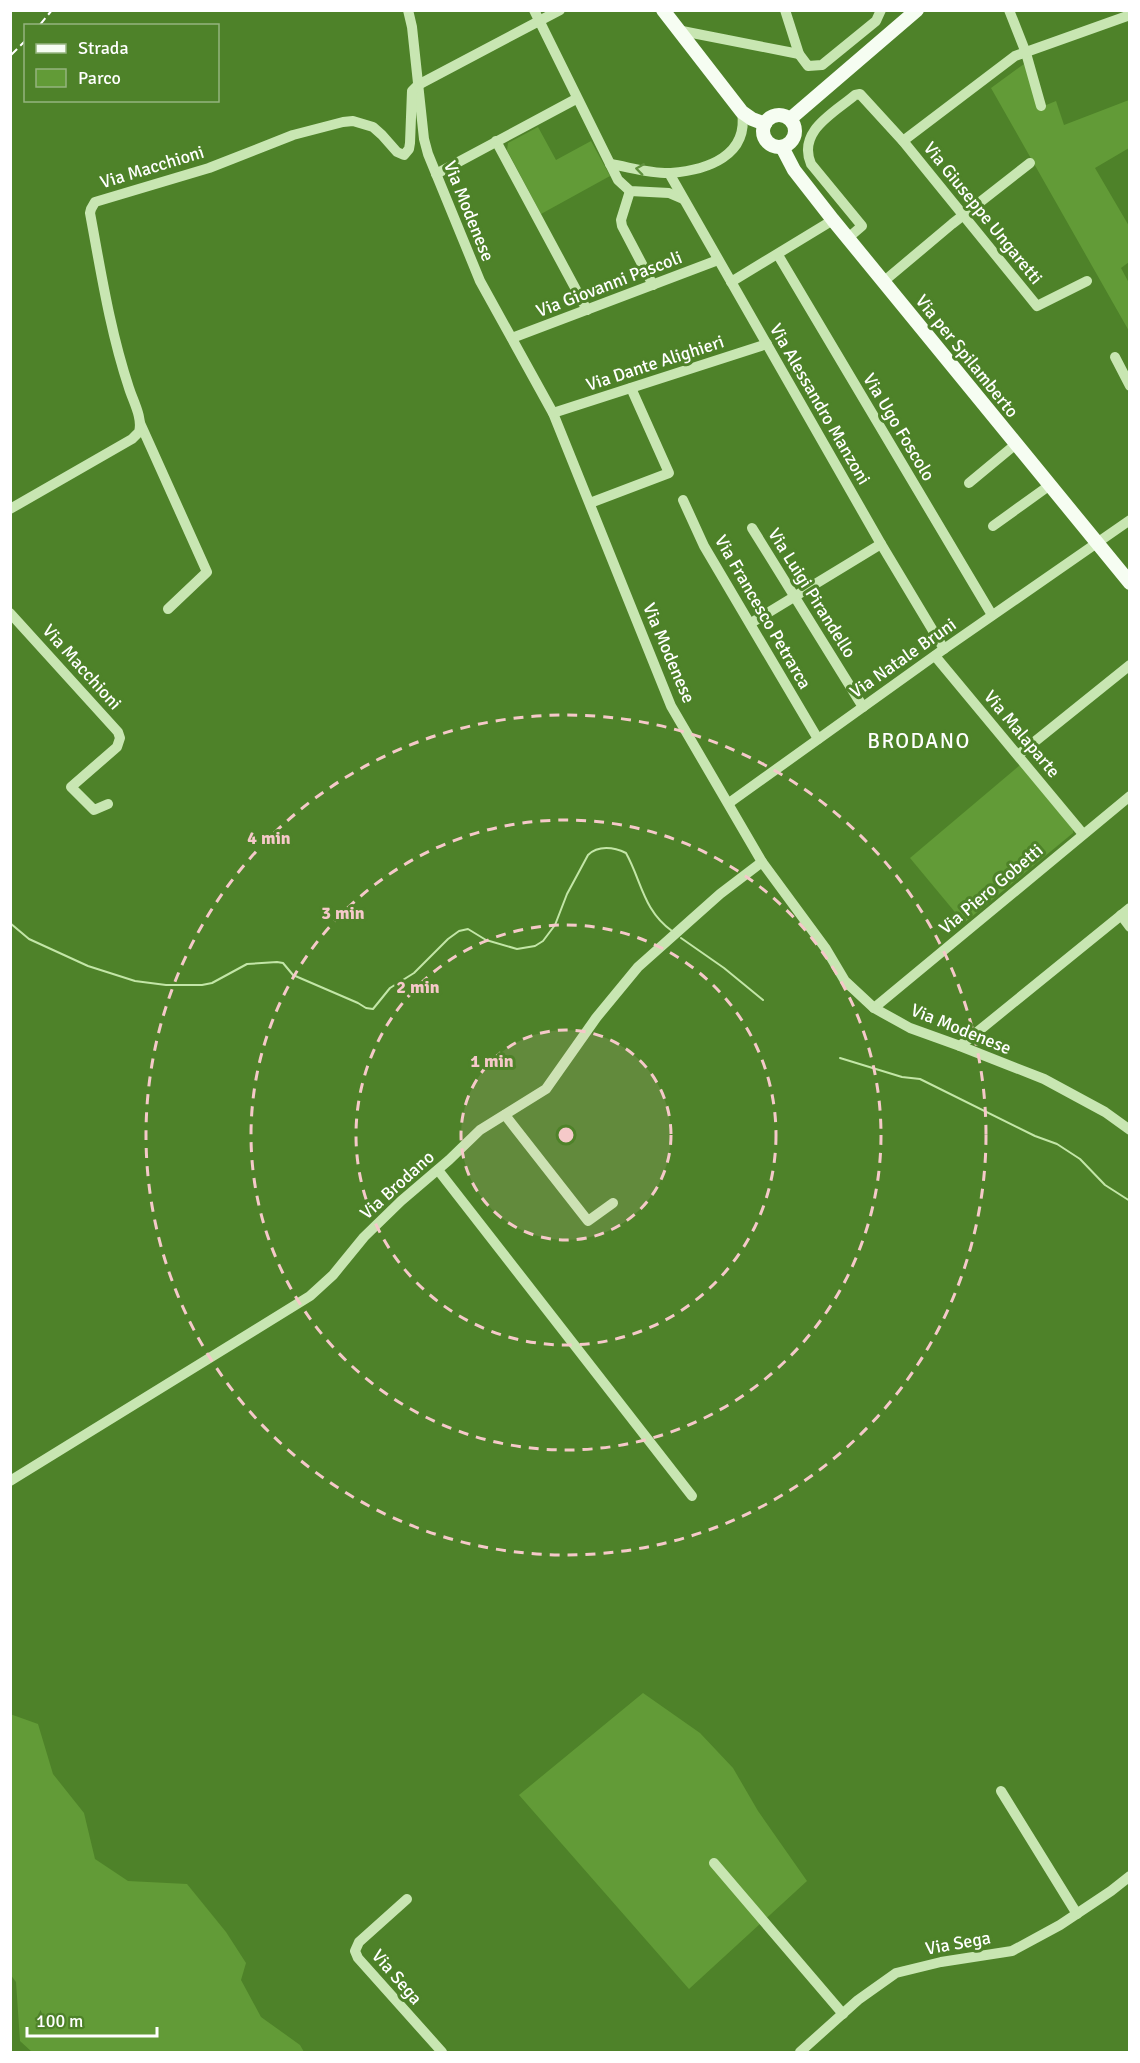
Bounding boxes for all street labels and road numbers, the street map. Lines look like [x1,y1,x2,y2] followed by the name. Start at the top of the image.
[919,137,1047,289] street label: Via Giuseppe Ungaretti
[97,141,207,193] street label: Via Macchioni
[439,158,499,264] street label: Via Modenese
[533,246,685,322] street label: Via Giovanni Pascoli
[911,290,1023,422] street label: Via per Spilamberto
[765,320,875,488] street label: Via Alessandro Manzoni
[583,330,727,396] street label: Via Dante Alighieri
[858,369,940,485] street label: Via Ugo Foscolo
[763,524,861,662] street label: Via Luigi Pirandello
[710,531,816,693] street label: Via Francesco Petrarca
[638,600,700,706] street label: Via Modenese
[846,613,960,703] street label: Via Natale Bruni
[38,620,126,714] street label: Via Macchioni
[979,686,1065,782] street label: Via Malaparte
[934,839,1048,939] street label: Via Piero Gobetti
[908,999,1014,1059] street label: Via Modenese
[355,1146,439,1224] street label: Via Brodano
[924,1926,992,1960] street label: Via Sega
[367,1945,427,2009] street label: Via Sega

